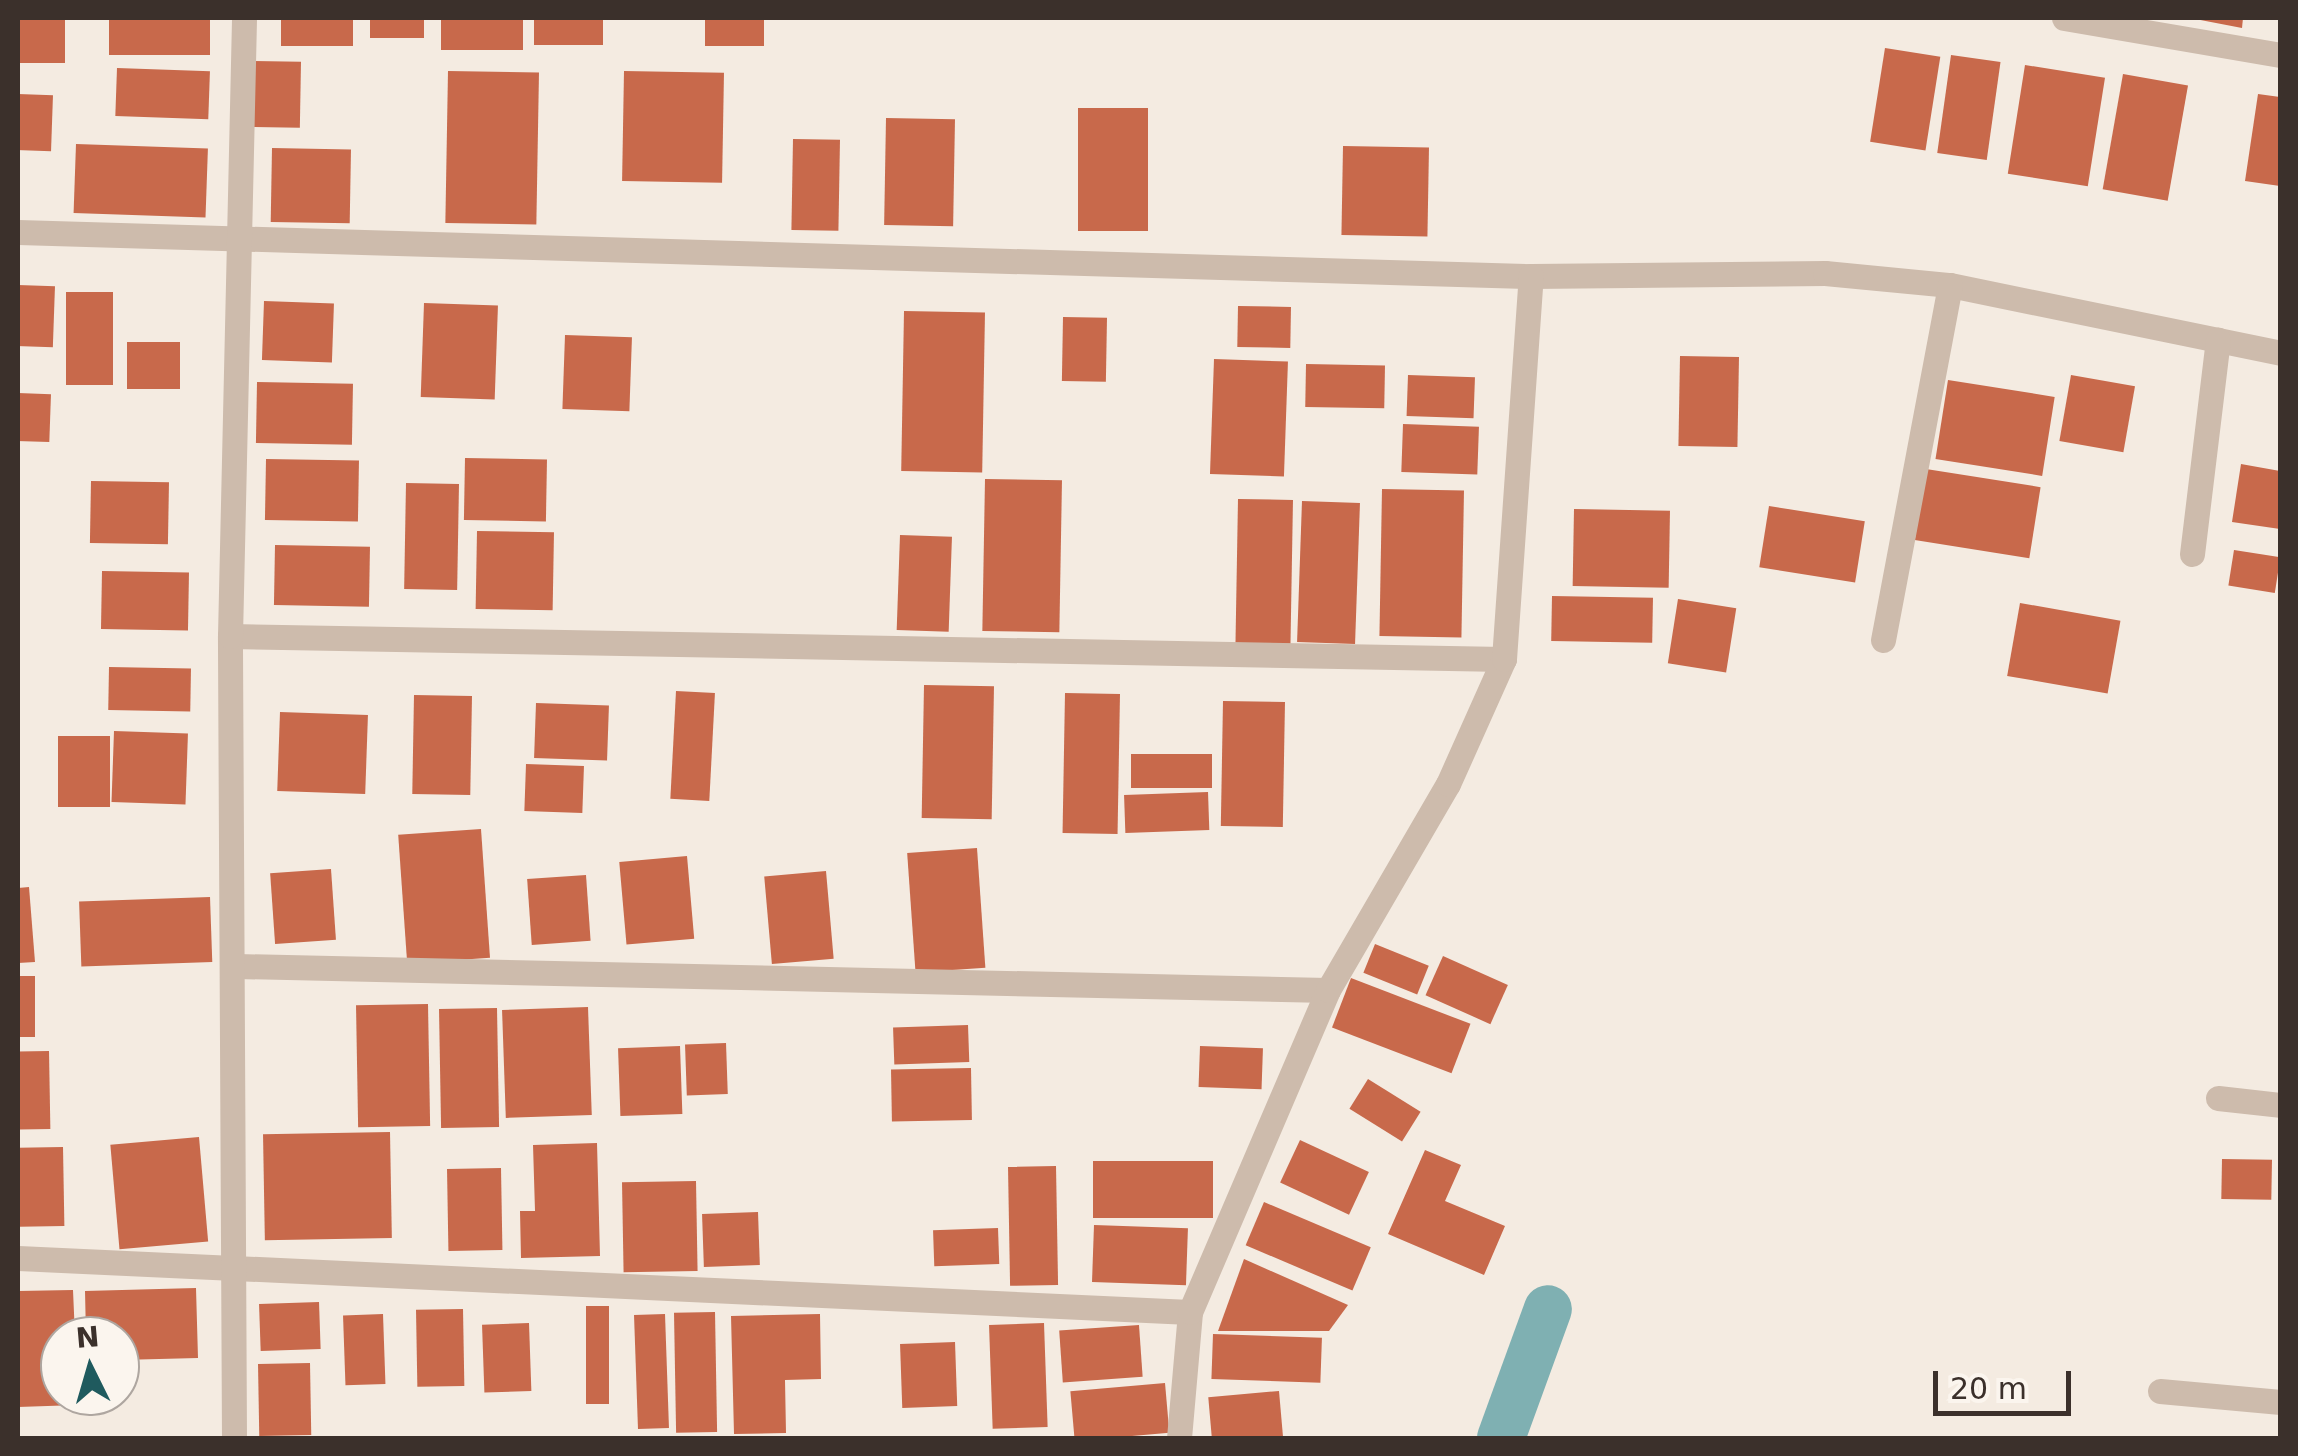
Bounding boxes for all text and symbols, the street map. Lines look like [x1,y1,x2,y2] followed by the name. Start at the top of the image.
[40,1316,140,1416] north arrow
[74,1320,101,1355] text: N
[1938,1351,2076,1413] scale bar
[1950,1371,2027,1406] text: 20 m

